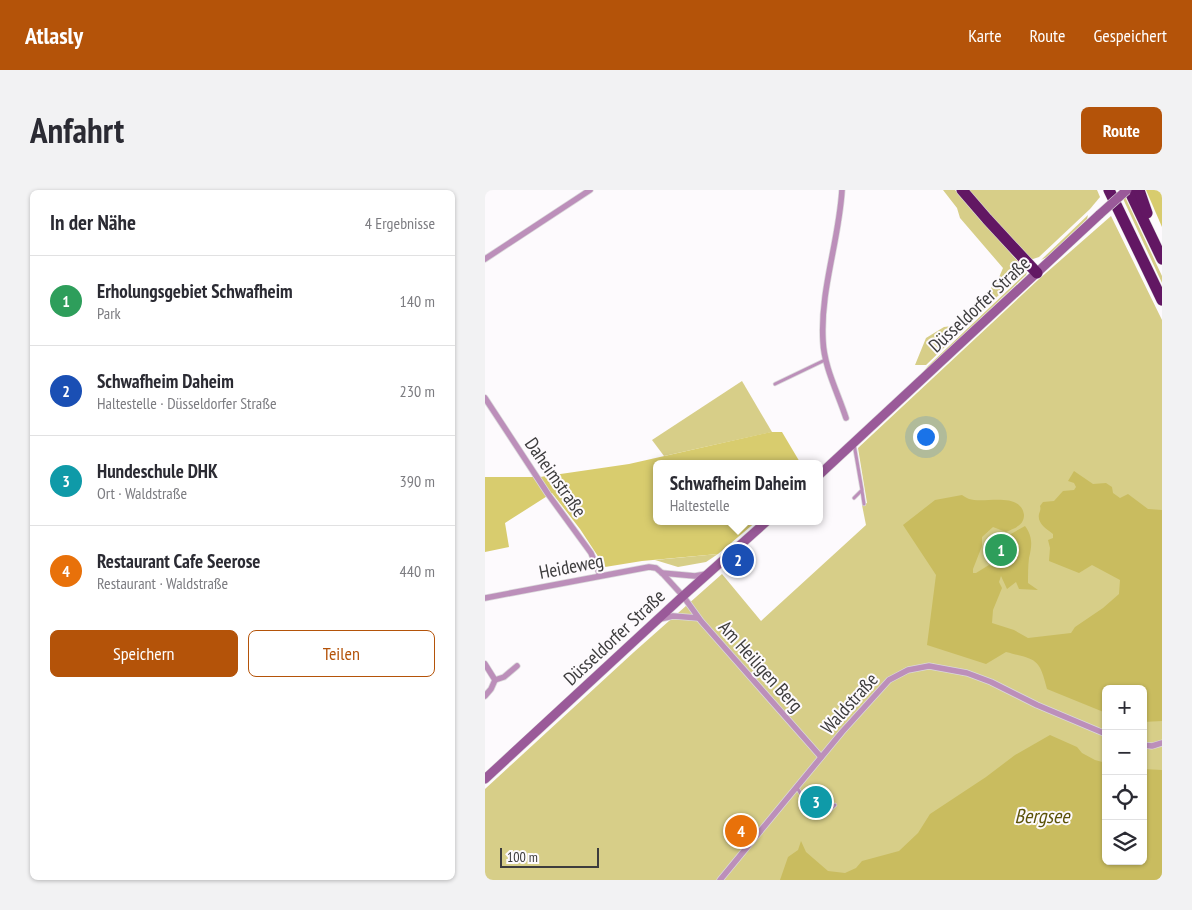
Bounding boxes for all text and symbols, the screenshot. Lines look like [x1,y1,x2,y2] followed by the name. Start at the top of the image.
[25,20,83,51] text: Atlasly
[968,24,1002,47] text: Karte
[1030,24,1065,47] text: Route
[1093,24,1167,47] text: Gespeichert
[30,107,124,153] text: Anfahrt
[1081,107,1162,154] button: Route
[50,209,136,236] text: In der Nähe
[365,213,435,233] text: 4 Ergebnisse
[923,251,1035,357] street label: Düsseldorfer Straße
[97,279,293,303] text: Erholungsgebiet Schwafheim
[62,291,70,311] text: 1
[400,291,435,311] text: 140 m
[97,303,121,323] text: Park
[97,369,234,393] text: Schwafheim Daheim
[62,381,70,401] text: 2
[400,381,435,401] text: 230 m
[97,393,277,413] text: Haltestelle · Düsseldorfer Straße
[913,424,939,450] your location
[520,432,592,522] street label: Daheimstraße
[97,459,218,483] text: Hundeschule DHK
[653,460,823,525] popup
[62,471,70,491] text: 3
[400,471,435,491] text: 390 m
[670,471,806,495] text: Schwafheim Daheim
[97,483,187,503] text: Ort · Waldstraße
[670,495,730,515] text: Haltestelle
[985,531,1017,569] pin: 1
[722,541,754,579] pin: 2
[537,548,605,584] street label: Heideweg
[97,549,260,573] text: Restaurant Cafe Seerose
[62,561,70,581] text: 4
[400,561,435,581] text: 440 m
[97,573,228,593] text: Restaurant · Waldstraße
[558,584,670,690] street label: Düsseldorfer Straße
[714,615,808,717] street label: Am Heiligen Berg
[50,630,238,677] button: Speichern
[248,630,435,677] button: Teilen
[815,667,883,739] street label: Waldstraße
[1102,685,1147,865] map controls
[1102,685,1147,730] button: +
[1102,730,1147,775] button: −
[1102,775,1147,820] button: locate
[800,783,832,821] pin: 3
[1015,803,1071,829] water label: Bergsee
[725,812,757,850] pin: 4
[1102,820,1147,865] button: layers
[500,845,599,868] scale bar
[507,848,538,866] text: 100 m

